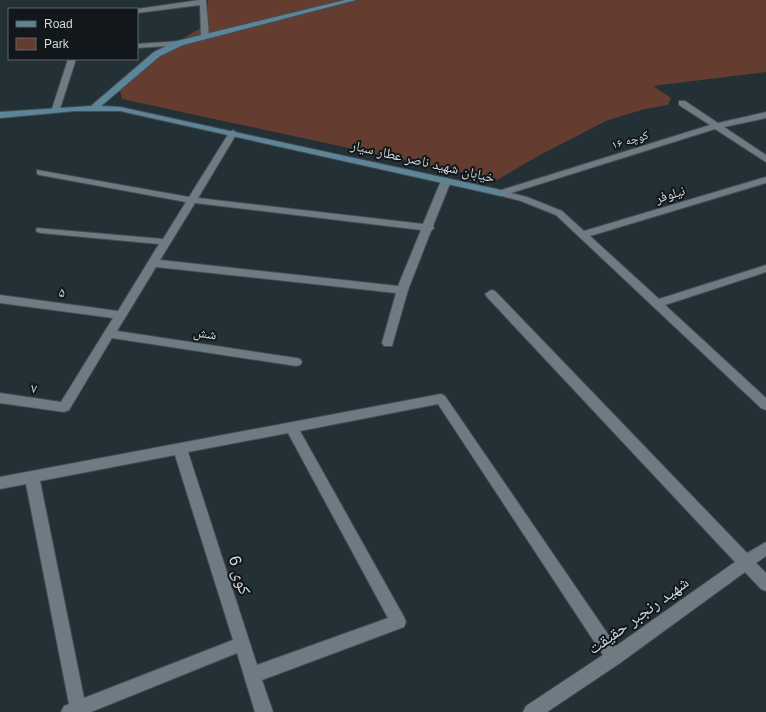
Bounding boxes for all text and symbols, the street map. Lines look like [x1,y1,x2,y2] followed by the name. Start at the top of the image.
[8,8,138,60] legend
[44,17,73,31] text: Road
[44,37,70,51] text: Park
[610,128,650,152] street label: کوچه ۱۶
[348,136,496,186] street label: خیابان شهید ناصر عطار سیار
[652,182,687,207] street label: نیلوفر
[58,284,66,300] street label: ۵
[192,323,218,344] street label: شش
[30,380,38,396] street label: ۷
[224,553,254,597] street label: کوی 6
[584,573,692,658] street label: شهید رنجبر حقیقت

